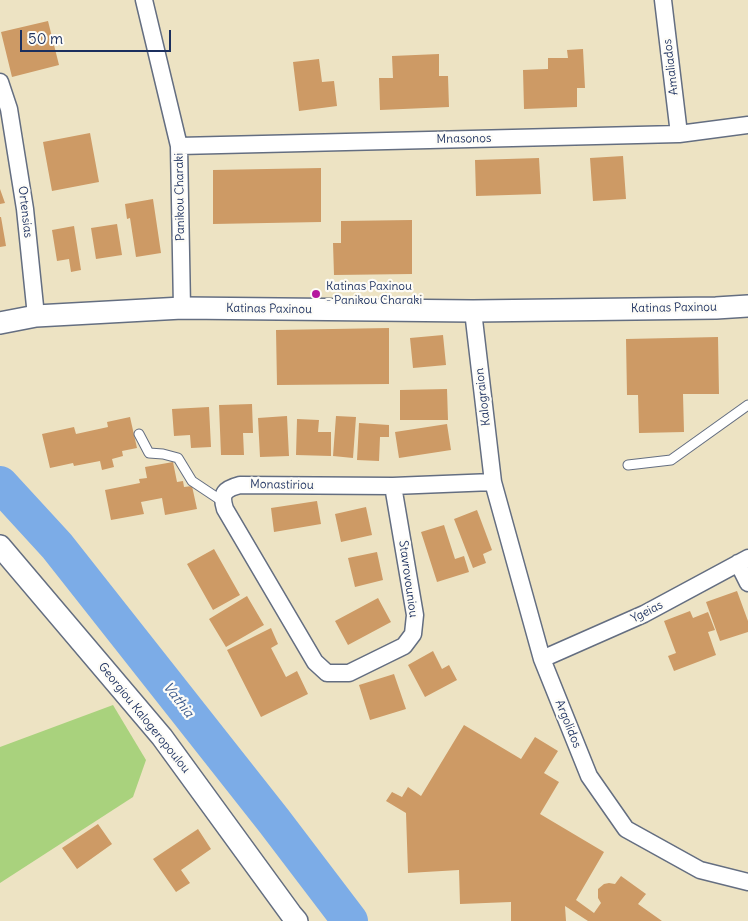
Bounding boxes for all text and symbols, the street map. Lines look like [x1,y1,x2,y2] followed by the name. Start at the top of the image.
[22,20,174,52] scale bar
[28,29,63,48] text: 50 m
[660,38,682,96] street label: Amaliados
[436,131,492,147] street label: Mnasonos
[172,153,188,241] street label: Panikou Charaki
[15,185,35,239] street label: Ortensias
[326,280,422,308] place label: Katinas Paxinou - Panikou Charaki
[310,288,322,300] marker: Katinas Paxinou - Panikou Charaki
[631,300,717,316] street label: Katinas Paxinou
[226,301,312,317] street label: Katinas Paxinou
[472,367,494,427] street label: Kalograion
[250,477,314,493] street label: Monastiriou
[395,540,421,618] street label: Stavrovouniou
[629,598,665,626] street label: Ygeias
[95,660,193,776] street label: Georgiou Kalogeropoulou
[159,679,197,721] water label: Vathia
[552,698,584,750] street label: Argolidos

